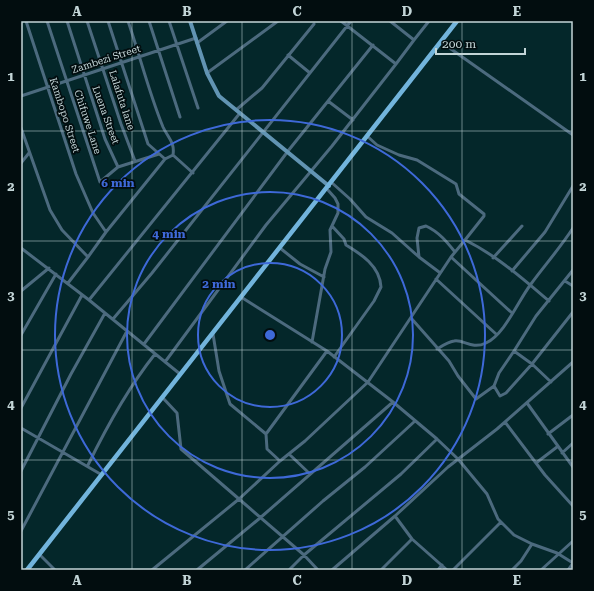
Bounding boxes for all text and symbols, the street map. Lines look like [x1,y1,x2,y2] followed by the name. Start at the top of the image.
[72,4,82,19] text: A
[182,4,192,19] text: B
[292,4,302,19] text: C
[402,4,412,19] text: D
[513,4,521,19] text: E
[436,30,525,56] scale bar
[442,37,476,51] text: 200 m
[70,43,142,75] street label: Zambezi Street
[7,69,15,84] text: 1
[107,69,137,132] street label: Lalafuta lane
[579,69,587,84] text: 1
[48,76,82,154] street label: Kambopo Street
[90,84,122,146] street label: Luena Street
[72,89,104,156] street label: Chifuwe Lane
[101,176,135,190] text: 6 min
[7,179,15,194] text: 2
[579,179,587,194] text: 2
[152,227,186,241] text: 4 min
[202,277,236,291] text: 2 min
[7,288,15,303] text: 3
[579,288,587,303] text: 3
[263,328,277,342] centre of rings
[7,397,15,412] text: 4
[579,397,587,412] text: 4
[7,507,15,522] text: 5
[579,507,587,522] text: 5
[72,573,82,588] text: A
[182,573,192,588] text: B
[292,573,302,588] text: C
[402,573,412,588] text: D
[513,573,521,588] text: E

